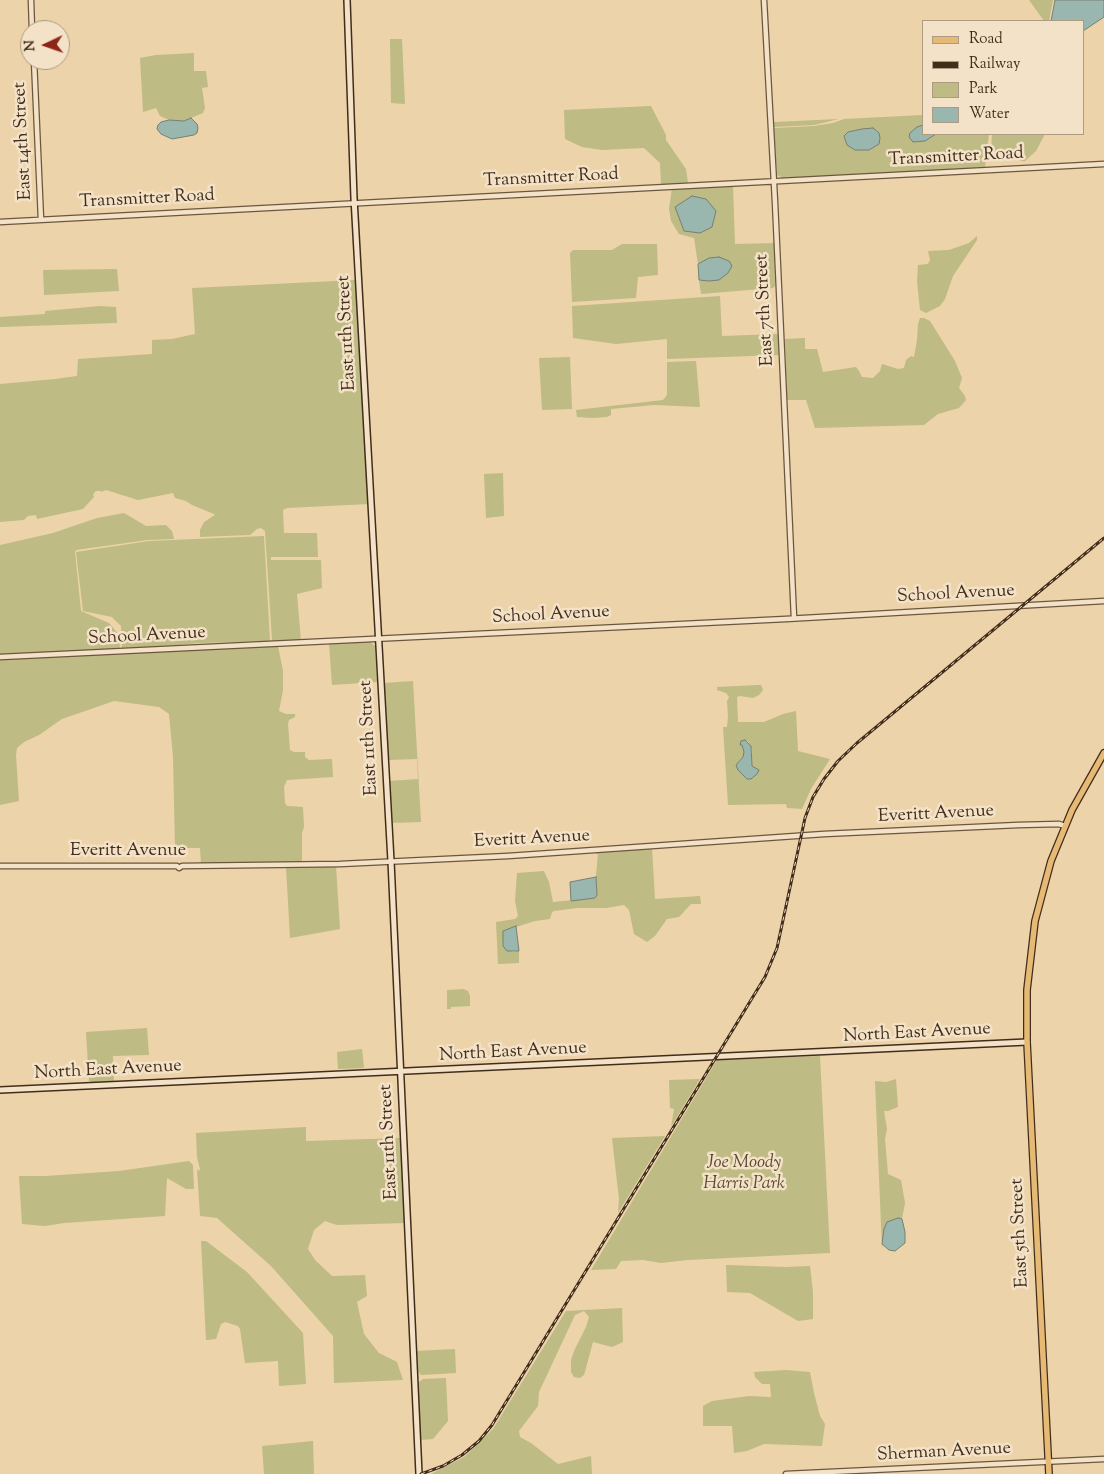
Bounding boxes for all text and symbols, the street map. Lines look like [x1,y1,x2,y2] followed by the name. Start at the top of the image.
[20,20,70,70] north arrow
[922,20,1084,135] legend
[969,29,1003,50] text: Road
[21,40,41,52] text: N
[969,54,1020,75] text: Railway
[969,79,998,100] text: Park
[10,81,38,201] street label: East 14th Street
[969,104,1009,125] text: Water
[888,144,1024,172] street label: Transmitter Road
[483,165,619,193] street label: Transmitter Road
[79,186,215,214] street label: Transmitter Road
[752,253,780,367] street label: East 7th Street
[334,275,362,391] street label: East 11th Street
[897,581,1015,609] street label: School Avenue
[492,602,610,630] street label: School Avenue
[88,623,206,651] street label: School Avenue
[356,680,384,796] street label: East 11th Street
[877,801,995,829] street label: Everitt Avenue
[473,826,591,854] street label: Everitt Avenue
[70,841,186,863] street label: Everitt Avenue
[843,1019,991,1049] street label: North East Avenue
[439,1038,587,1068] street label: North East Avenue
[34,1056,182,1086] street label: North East Avenue
[376,1084,404,1200] street label: East 11th Street
[703,1153,785,1196] park label: Joe Moody Harris Park
[1007,1178,1035,1288] street label: East 5th Street
[877,1439,1011,1467] street label: Sherman Avenue

